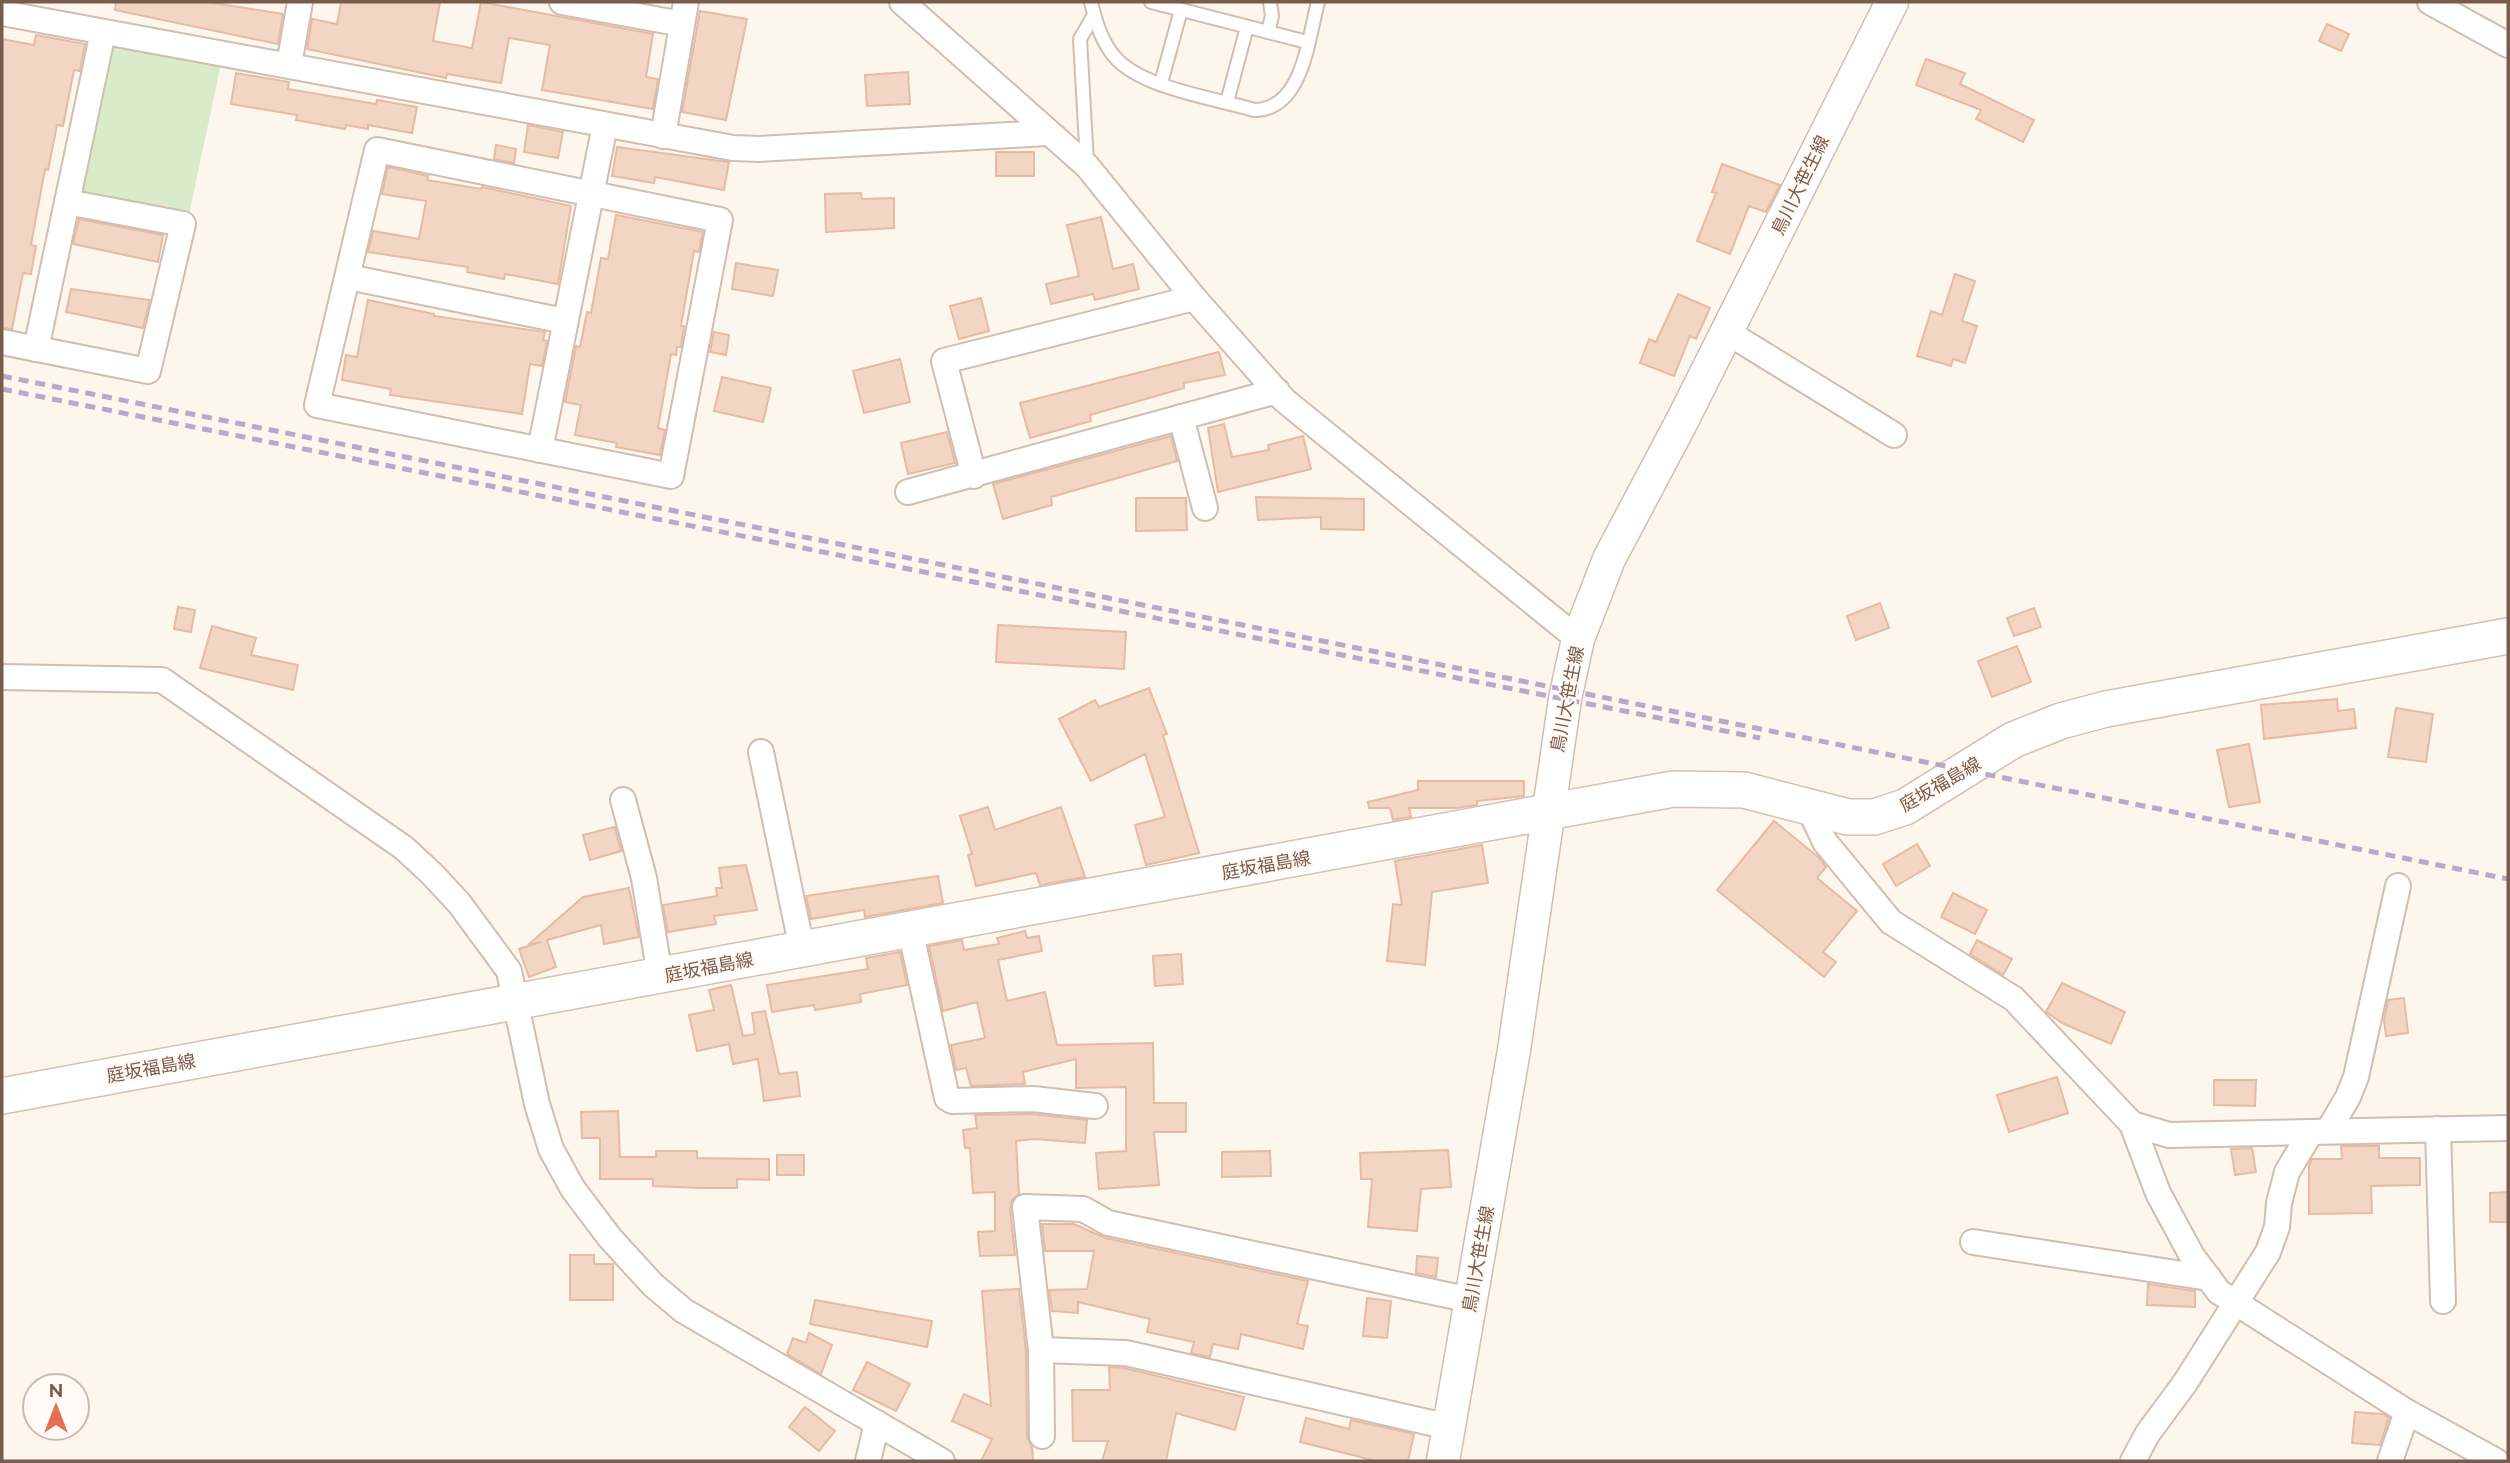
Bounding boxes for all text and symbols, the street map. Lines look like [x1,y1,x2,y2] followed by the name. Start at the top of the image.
[1767,132,1833,238] street label: 鳥川大笹生線
[1546,644,1588,754] street label: 鳥川大笹生線
[1896,752,1984,816] street label: 庭坂福島線
[1220,847,1312,883] street label: 庭坂福島線
[663,948,755,986] street label: 庭坂福島線
[105,1050,197,1086] street label: 庭坂福島線
[1458,1204,1498,1314] street label: 鳥川大笹生線
[21,1372,91,1442] north arrow
[49,1379,63,1401] text: N

